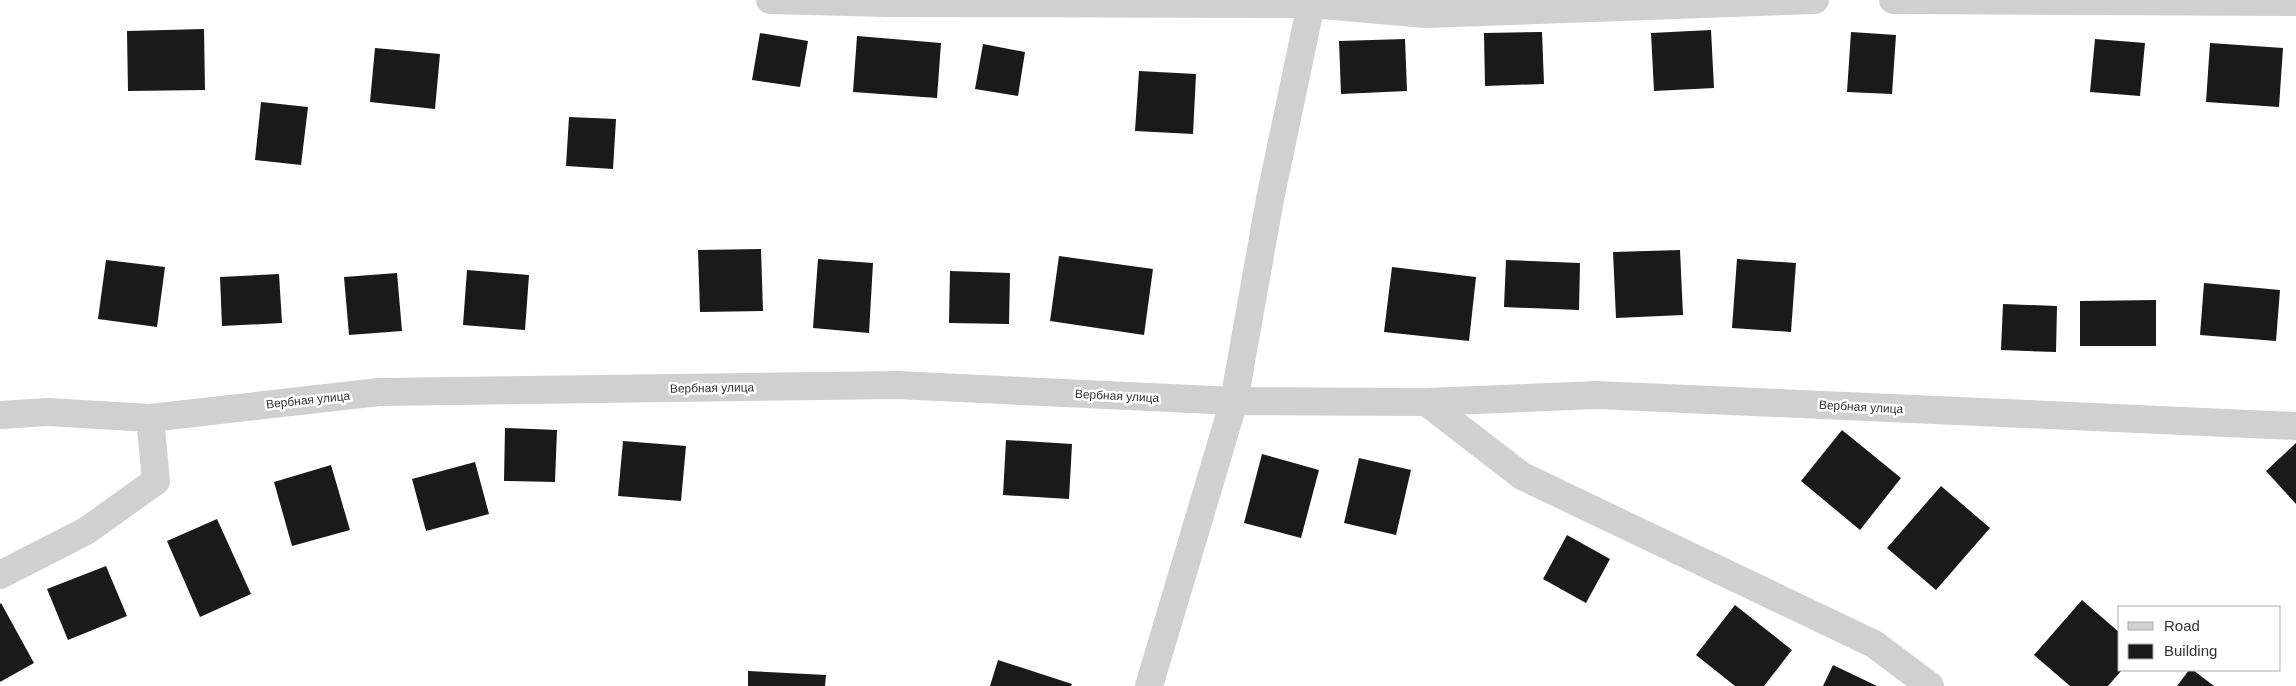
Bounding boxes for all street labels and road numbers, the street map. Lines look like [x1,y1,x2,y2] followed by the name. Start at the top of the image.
[670,380,755,396] street label: Вербная улица
[1075,387,1160,405] street label: Вербная улица
[265,389,351,411] street label: Вербная улица
[1819,398,1904,416] street label: Вербная улица

